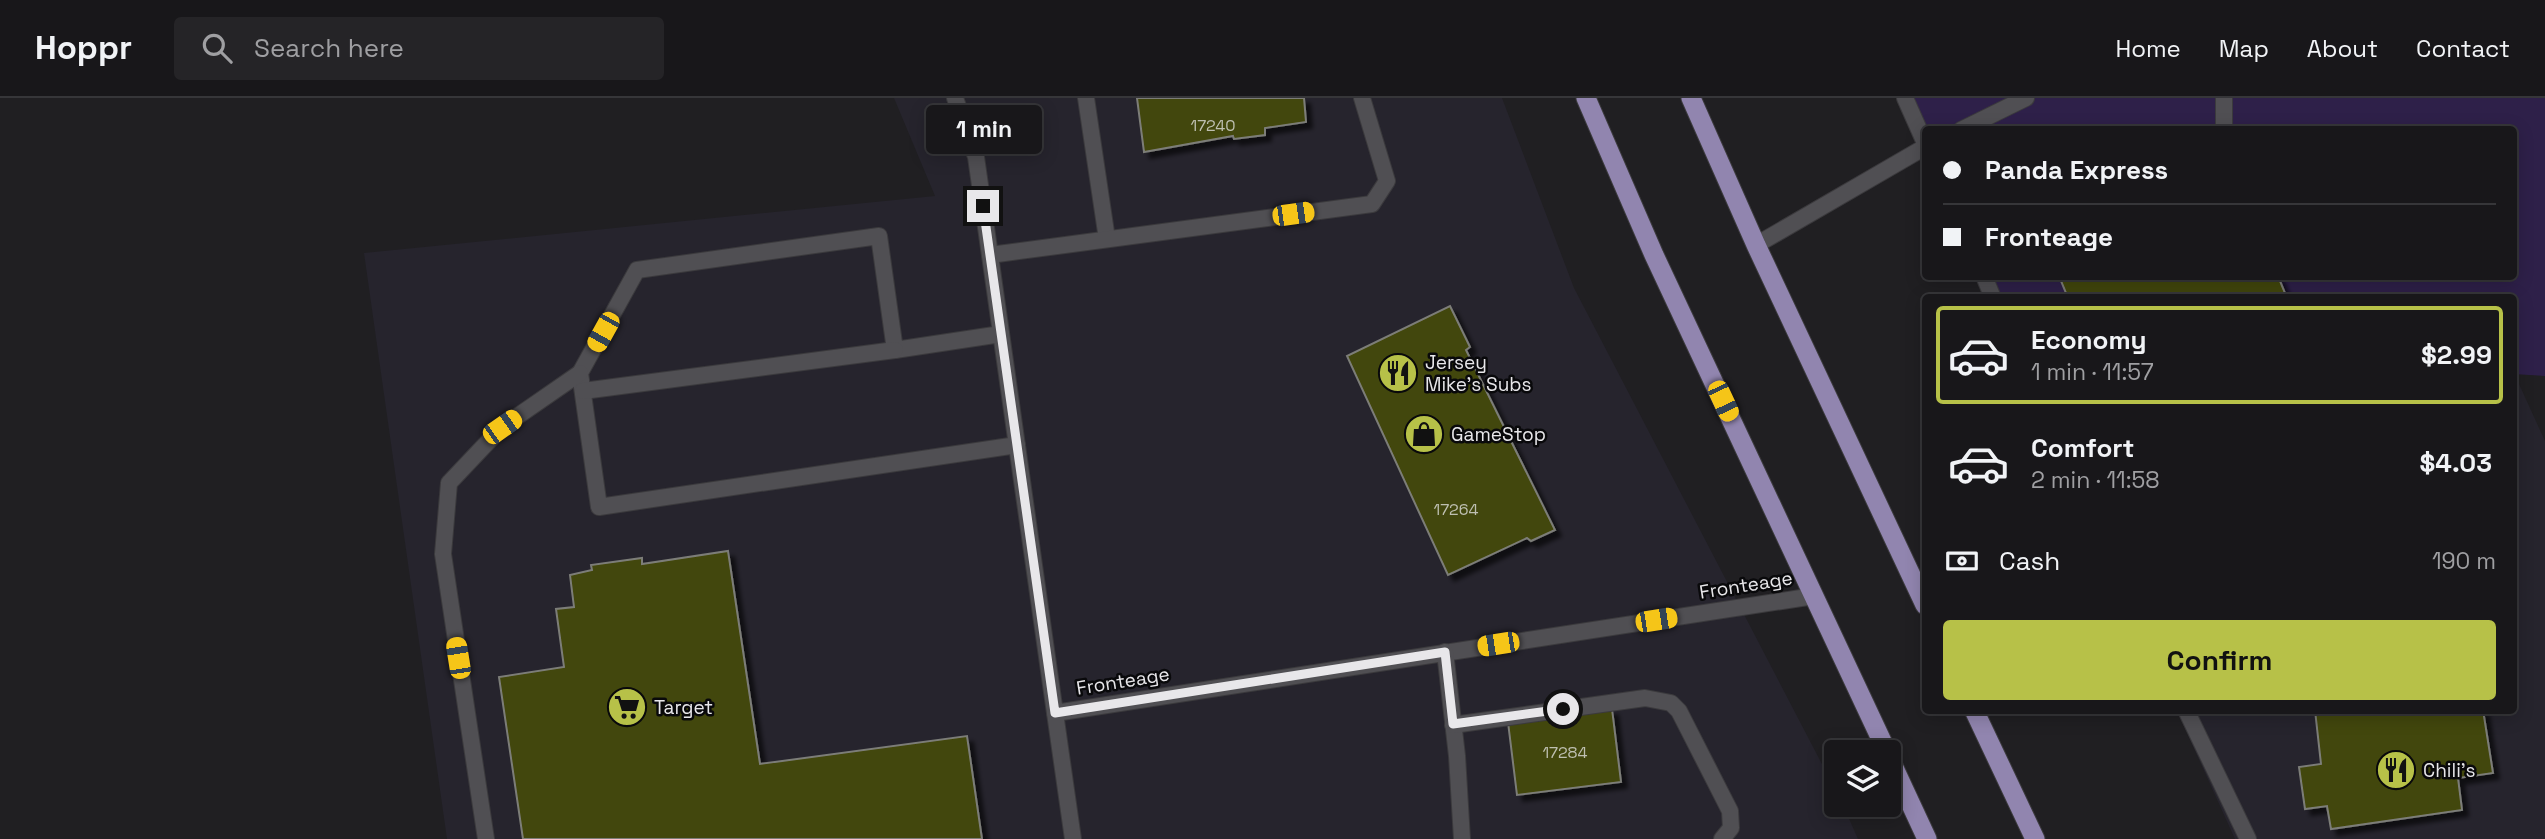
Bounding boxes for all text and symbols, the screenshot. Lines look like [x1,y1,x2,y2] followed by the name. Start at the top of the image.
[174,17,664,80] search box
[35,27,132,69] text: Hoppr
[198,29,236,67] icon: search
[254,31,404,65] text: Search here
[2115,33,2181,64] text: Home
[2219,33,2269,64] text: Map
[2307,33,2378,64] text: About
[2416,33,2510,64] text: Contact
[925,105,1041,154] callout: 1 min
[956,114,1012,144] text: 1 min
[1191,115,1236,136] house number: 17240
[1985,153,2168,187] text: Panda Express
[967,190,999,222] route end
[1271,201,1316,227] car
[1985,220,2113,254] text: Fronteage
[584,309,623,355] car
[2031,323,2147,357] text: Economy
[1947,324,2010,387] icon: car
[2421,338,2492,372] text: $2.99
[1425,350,1532,397] place label: Jersey Mike's Subs
[1377,352,1419,394] restaurant icon: Jersey Mike's Subs
[2031,357,2154,387] text: 1 min · 11:57
[1705,378,1742,424] car
[479,406,526,448] car
[1403,413,1445,455] shop icon: GameStop
[1451,422,1546,447] place label: GameStop
[2031,431,2134,465] text: Comfort
[1947,432,2010,495] icon: car
[2420,446,2492,480] text: $4.03
[2031,465,2160,495] text: 2 min · 11:58
[1434,499,1479,520] house number: 17264
[1943,542,1981,580] icon: cash
[1999,544,2060,578] text: Cash
[2432,546,2496,576] text: 190 m
[1698,565,1794,605] street label: Fronteage
[1634,606,1679,634] car
[1943,620,2496,700] button: Confirm
[1476,630,1521,658] car
[445,636,472,680] car
[1075,661,1171,701] street label: Fronteage
[606,686,648,728] supermarket icon: Target
[1547,693,1579,725] route start
[654,695,713,720] place label: Target
[1824,740,1901,817] map controls
[1824,740,1901,817] button: layers
[1542,742,1588,763] house number: 17284
[2375,749,2417,791] restaurant icon: Chili's
[2423,758,2476,783] place label: Chili's

